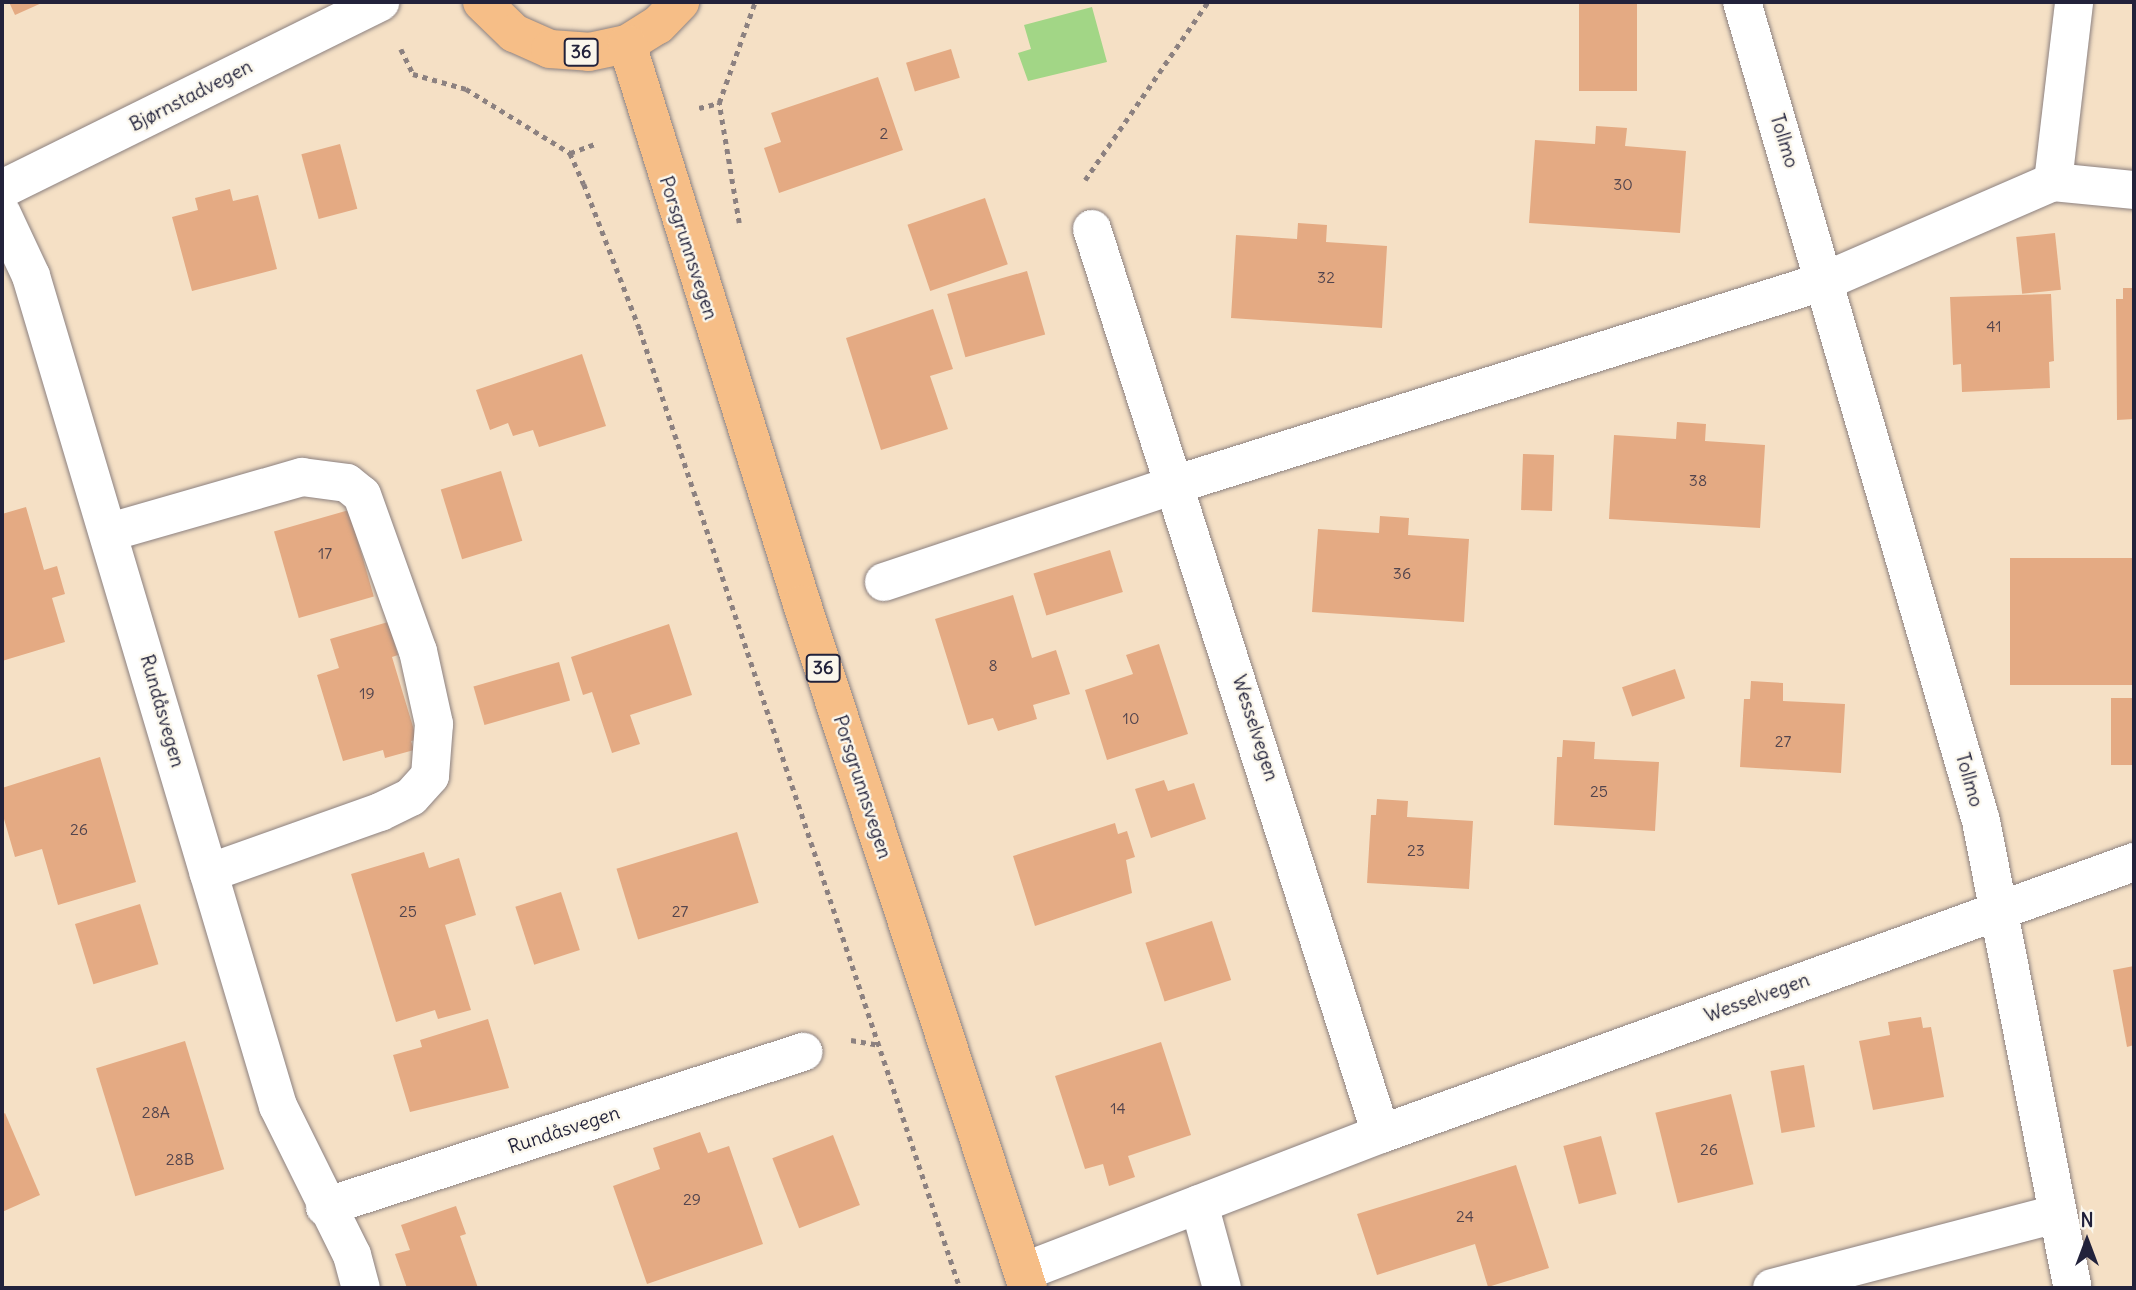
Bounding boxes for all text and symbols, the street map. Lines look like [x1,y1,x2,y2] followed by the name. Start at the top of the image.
[564,38,598,66] road number: 36
[126,55,256,137] street label: Bjørnstadvegen
[1765,111,1803,171] street label: Tollmo
[880,123,888,143] house number: 2
[654,173,722,323] street label: Porsgrunnsvegen
[1613,174,1633,194] house number: 30
[1317,267,1335,287] house number: 32
[1986,316,2002,336] house number: 41
[1689,470,1707,490] house number: 38
[318,543,332,563] house number: 17
[1393,563,1411,583] house number: 36
[135,652,189,770] street label: Rundåsvegen
[806,654,840,682] road number: 36
[988,655,998,675] house number: 8
[1227,672,1283,784] street label: Wesselvegen
[359,683,375,703] house number: 19
[1123,708,1139,728] house number: 10
[828,712,896,862] street label: Porsgrunnsvegen
[1775,731,1791,751] house number: 27
[1950,750,1988,810] street label: Tollmo
[1590,781,1608,801] house number: 25
[70,819,88,839] house number: 26
[1407,840,1425,860] house number: 23
[399,901,417,921] house number: 25
[672,901,688,921] house number: 27
[1701,968,1813,1028] street label: Wesselvegen
[1110,1098,1126,1118] house number: 14
[505,1101,623,1159] street label: Rundåsvegen
[142,1102,170,1122] house number: 28A
[1700,1139,1718,1159] house number: 26
[166,1149,194,1169] house number: 28B
[683,1189,701,1209] house number: 29
[1456,1206,1474,1226] house number: 24
[2052,1206,2122,1276] north arrow
[2080,1208,2094,1232] text: N

